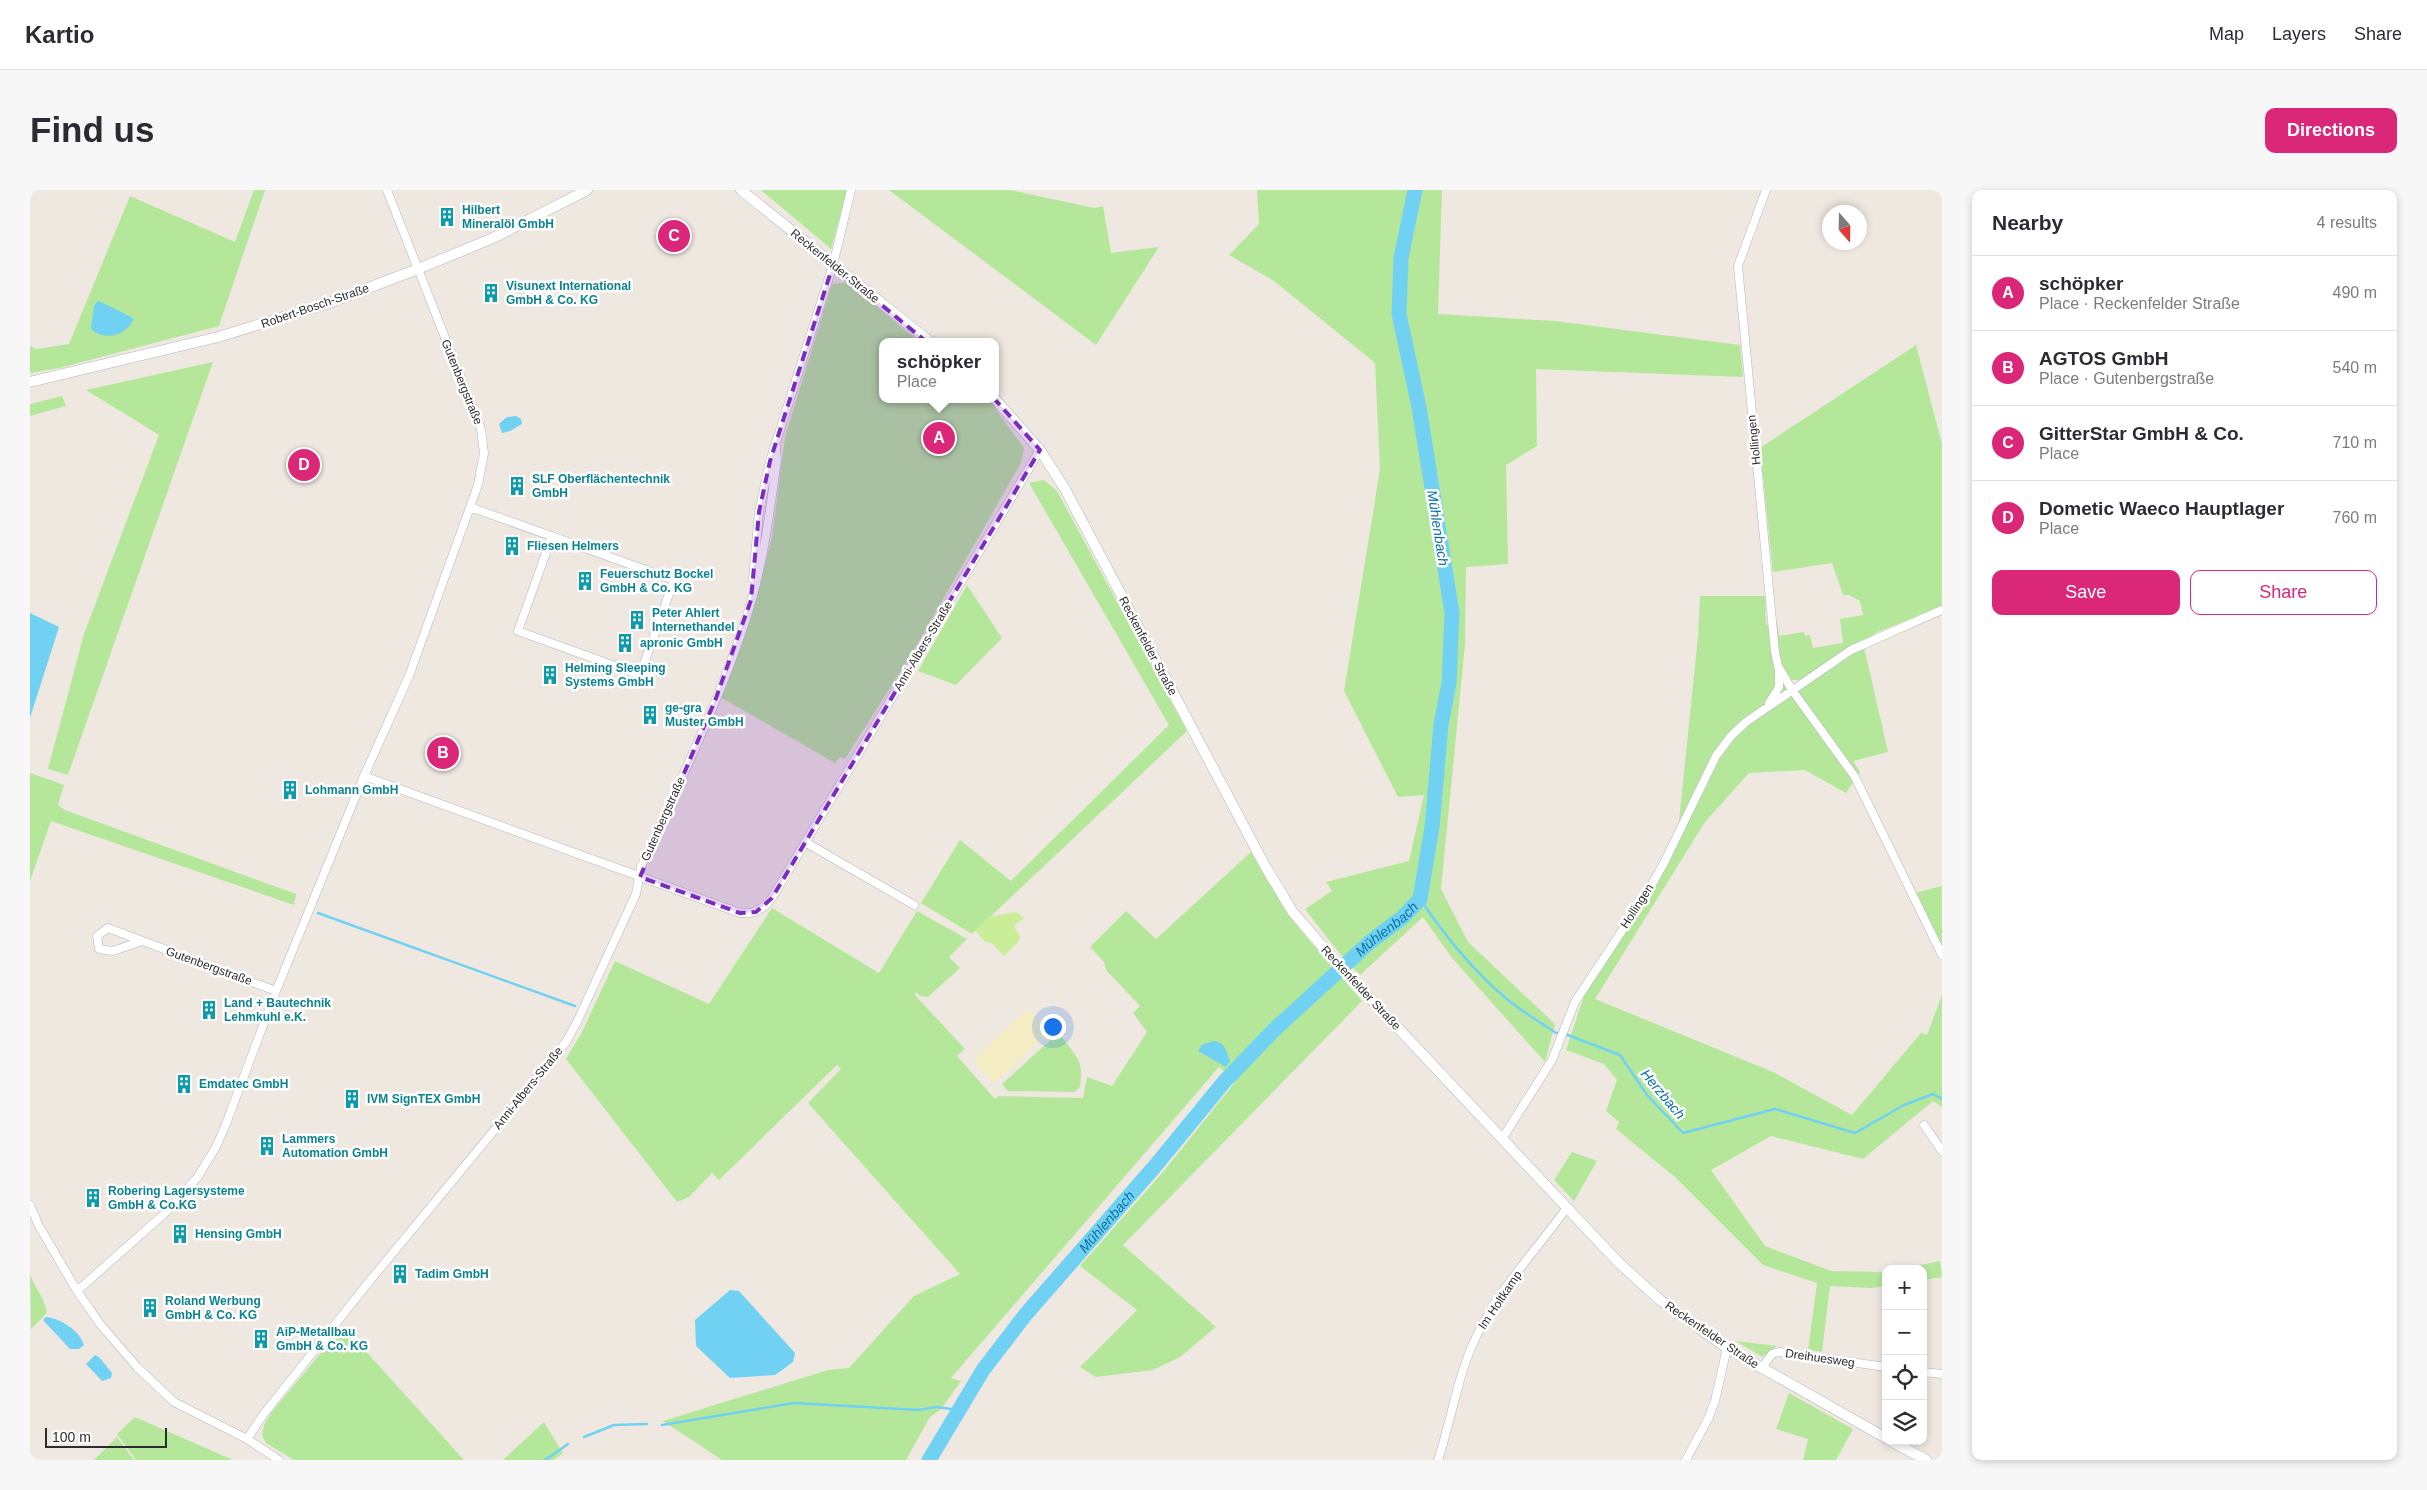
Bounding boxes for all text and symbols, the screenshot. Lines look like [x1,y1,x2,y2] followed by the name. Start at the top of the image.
[25,21,94,48] text: Kartio
[2209,24,2244,44] text: Map
[2272,24,2326,44] text: Layers
[2354,24,2402,44] text: Share
[2265,108,2397,153] button: Directions
[30,110,154,149] text: Find us
[462,203,554,231] place label: Hilbert Mineralöl GmbH
[1822,205,1867,250] north arrow
[436,206,458,228] building icon: Hilbert Mineralöl GmbH
[1992,211,2063,234] text: Nearby
[2317,214,2377,231] text: 4 results
[658,217,690,255] pin: C
[788,226,882,306] street label: Reckenfelder Straße
[2039,273,2123,294] text: schöpker
[506,279,631,307] place label: Visunext International GmbH & Co. KG
[259,281,371,331] street label: Robert-Bosch-Straße
[480,282,502,304] building icon: Visunext International GmbH & Co. KG
[2002,284,2014,301] text: A
[2333,284,2377,301] text: 490 m
[2039,295,2240,312] text: Place · Reckenfelder Straße
[439,337,486,427] street label: Gutenbergstraße
[879,338,999,403] popup
[2039,348,2169,369] text: AGTOS GmbH
[897,351,981,372] text: schöpker
[2002,359,2014,376] text: B
[2333,359,2377,376] text: 540 m
[2039,370,2214,387] text: Place · Gutenbergstraße
[897,373,937,390] text: Place
[1744,414,1764,466] street label: Hollingen
[923,419,955,457] pin: A
[2039,423,2244,444] text: GitterStar GmbH & Co.
[2002,434,2014,451] text: C
[2333,434,2377,451] text: 710 m
[2039,445,2079,462] text: Place
[288,446,320,484] pin: D
[532,472,670,500] place label: SLF Oberflächentechnik GmbH
[506,475,528,497] building icon: SLF Oberflächentechnik GmbH
[1424,489,1452,567] water label: Mühlenbach
[2039,498,2284,519] text: Dometic Waeco Hauptlager
[2002,509,2014,526] text: D
[2333,509,2377,526] text: 760 m
[2039,520,2079,537] text: Place
[501,535,523,557] building icon: Fliesen Helmers
[527,539,619,553] place label: Fliesen Helmers
[600,567,713,595] place label: Feuerschutz Bockel GmbH & Co. KG
[574,570,596,592] building icon: Feuerschutz Bockel GmbH & Co. KG
[1992,570,2180,615] button: Save
[2190,570,2377,615] button: Share
[1116,594,1180,698] street label: Reckenfelder Straße
[891,598,955,693] street label: Anni-Albers-Straße
[652,606,735,634] place label: Peter Ahlert Internethandel
[626,609,648,631] building icon: Peter Ahlert Internethandel
[614,632,636,654] building icon: apronic GmbH
[640,636,723,650] place label: apronic GmbH
[565,661,666,689] place label: Helming Sleeping Systems GmbH
[539,664,561,686] building icon: Helming Sleeping Systems GmbH
[665,701,744,729] place label: ge-gra Muster GmbH
[639,704,661,726] building icon: ge-gra Muster GmbH
[427,734,459,772] pin: B
[638,774,688,863] street label: Gutenbergstraße
[279,779,301,801] building icon: Lohmann GmbH
[305,783,398,797] place label: Lohmann GmbH
[1618,881,1656,931] street label: Hollingen
[1352,898,1421,959] water label: Mühlenbach
[1318,943,1404,1033] street label: Reckenfelder Straße
[164,944,254,988] street label: Gutenbergstraße
[224,996,331,1024] place label: Land + Bautechnik Lehmkuhl e.K.
[198,999,220,1021] building icon: Land + Bautechnik Lehmkuhl e.K.
[1040,1014,1066,1040] your location
[490,1044,566,1132] street label: Anni-Albers-Straße
[1638,1066,1689,1122] water label: Herzbach
[173,1073,195,1095] building icon: Emdatec GmbH
[199,1077,288,1091] place label: Emdatec GmbH
[341,1088,363,1110] building icon: IVM SignTEX GmbH
[367,1092,480,1106] place label: IVM SignTEX GmbH
[282,1132,388,1160] place label: Lammers Automation GmbH
[256,1135,278,1157] building icon: Lammers Automation GmbH
[108,1184,245,1212] place label: Robering Lagersysteme GmbH & Co.KG
[82,1187,104,1209] building icon: Robering Lagersysteme GmbH & Co.KG
[1075,1188,1138,1256] water label: Mühlenbach
[169,1223,191,1245] building icon: Hensing GmbH
[195,1227,282,1241] place label: Hensing GmbH
[389,1263,411,1285] building icon: Tadim GmbH
[1882,1265,1927,1445] map controls
[1882,1265,1927,1310] button: +
[415,1267,489,1281] place label: Tadim GmbH
[1475,1268,1525,1332] street label: Im Holtkamp
[165,1294,261,1322] place label: Roland Werbung GmbH & Co. KG
[139,1297,161,1319] building icon: Roland Werbung GmbH & Co. KG
[1662,1298,1762,1372] street label: Reckenfelder Straße
[1882,1310,1927,1355] button: −
[276,1325,368,1353] place label: AiP-Metallbau GmbH & Co. KG
[250,1328,272,1350] building icon: AiP-Metallbau GmbH & Co. KG
[1784,1346,1856,1370] street label: Dreihuesweg
[1882,1355,1927,1400] button: locate
[1882,1400,1927,1445] button: layers
[45,1425,168,1448] scale bar
[52,1429,91,1445] text: 100 m

